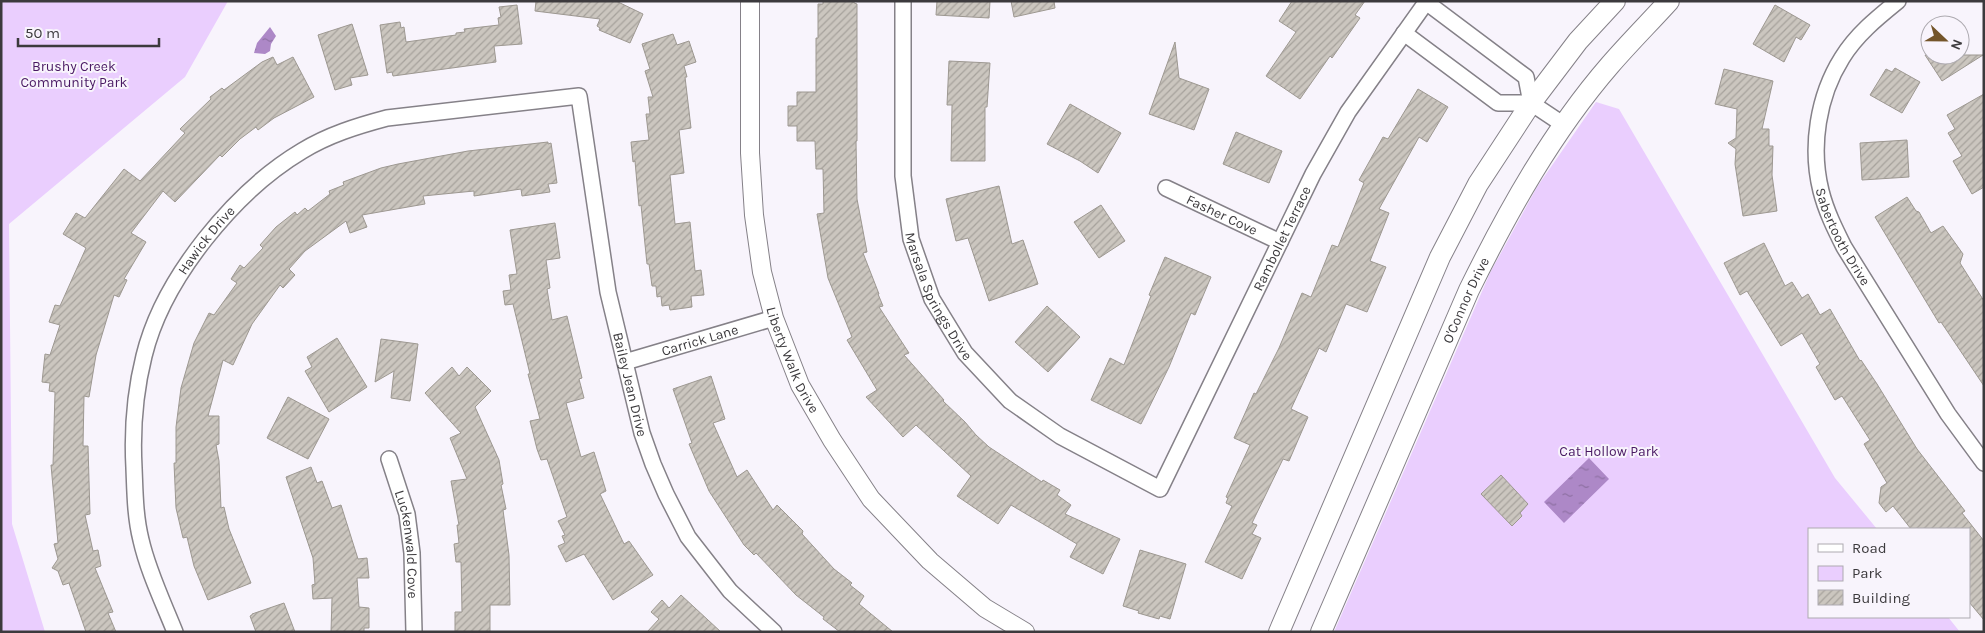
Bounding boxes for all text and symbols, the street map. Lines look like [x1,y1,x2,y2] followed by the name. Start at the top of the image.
[18,15,159,47] scale bar
[1920,15,1970,65] north arrow
[25,24,60,42] text: 50 m
[1947,37,1966,53] text: N
[20,58,128,91] park label: Brushy Creek Community Park
[1249,183,1314,294] street label: Rambollet Terrace
[1812,186,1874,288] street label: Sabertooth Drive
[1184,190,1260,239] street label: Fasher Cove
[174,202,238,278] street label: Hawick Drive
[902,231,976,364] street label: Marsala Springs Drive
[1439,254,1493,346] street label: O'Connor Drive
[763,305,823,416] street label: Liberty Walk Drive
[660,321,740,359] street label: Carrick Lane
[610,331,651,438] street label: Bailey Jean Drive
[1559,443,1659,460] park label: Cat Hollow Park
[391,488,422,599] street label: Luckenwald Cove
[1808,528,1970,618] legend
[1852,539,1887,557] text: Road
[1852,564,1882,582] text: Park
[1852,589,1910,607] text: Building

